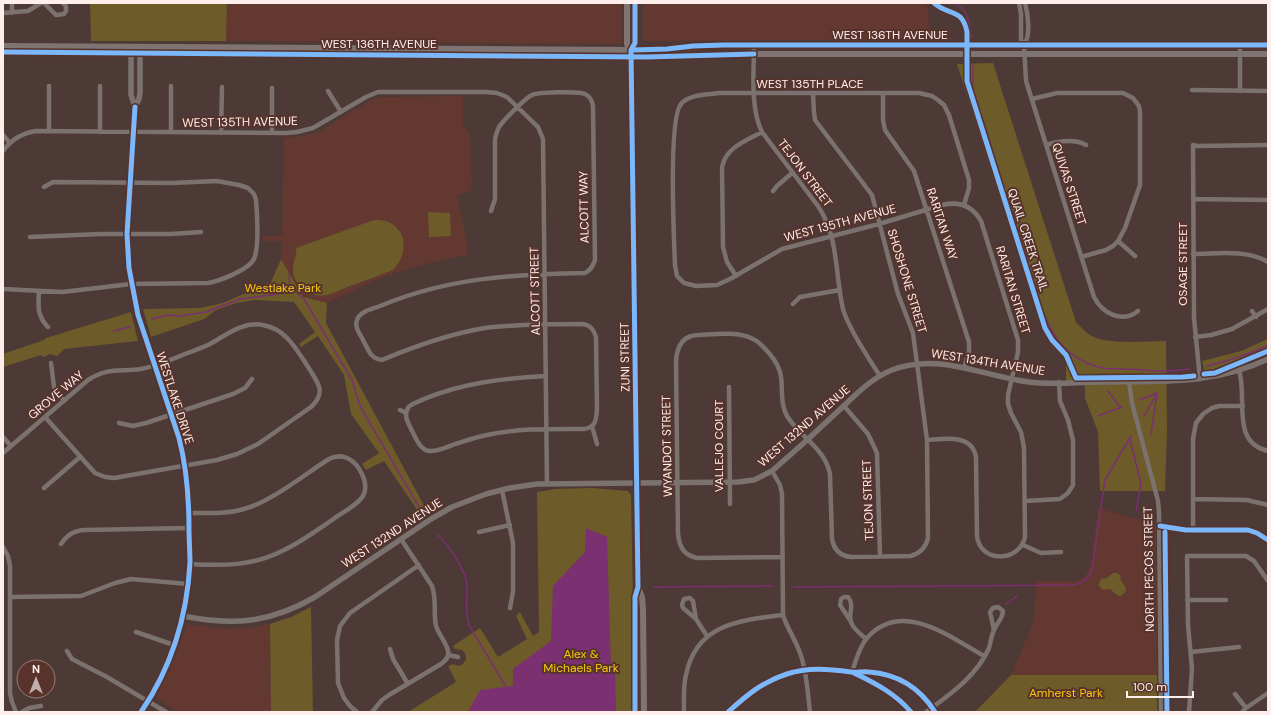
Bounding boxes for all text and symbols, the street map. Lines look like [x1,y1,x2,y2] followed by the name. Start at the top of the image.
[832,27,948,43] street label: WEST 136TH AVENUE
[321,36,437,52] street label: WEST 136TH AVENUE
[756,76,864,92] street label: WEST 135TH PLACE
[182,113,298,131] street label: WEST 135TH AVENUE
[774,136,836,210] street label: TEJON STREET
[1048,141,1090,228] street label: QUIVAS STREET
[575,171,593,243] street label: ALCOTT WAY
[923,186,961,262] street label: RARITAN WAY
[1004,186,1052,294] street label: QUAIL CREEK TRAIL
[782,200,898,246] street label: WEST 135TH AVENUE
[1175,222,1191,306] street label: OSAGE STREET
[884,227,931,335] street label: SHOSHONE STREET
[992,244,1034,336] street label: RARITAN STREET
[526,246,544,335] street label: ALCOTT STREET
[245,280,321,296] park label: Westlake Park
[616,322,634,392] street label: ZUNI STREET
[930,345,1046,379] street label: WEST 134TH AVENUE
[153,350,198,446] street label: WESTLAKE DRIVE
[25,367,87,423] street label: GROVE WAY
[755,381,854,470] street label: WEST 132ND AVENUE
[658,395,676,497] street label: WYANDOT STREET
[711,400,727,492] street label: VALLEJO COURT
[859,459,877,541] street label: TEJON STREET
[339,494,446,572] street label: WEST 132ND AVENUE
[1140,506,1158,632] street label: NORTH PECOS STREET
[543,646,619,676] park label: Alex & Michaels Park
[16,659,56,699] north arrow
[32,662,40,676] text: N
[1127,673,1193,699] scale bar
[1133,679,1167,695] text: 100 m
[1029,685,1103,701] park label: Amherst Park

